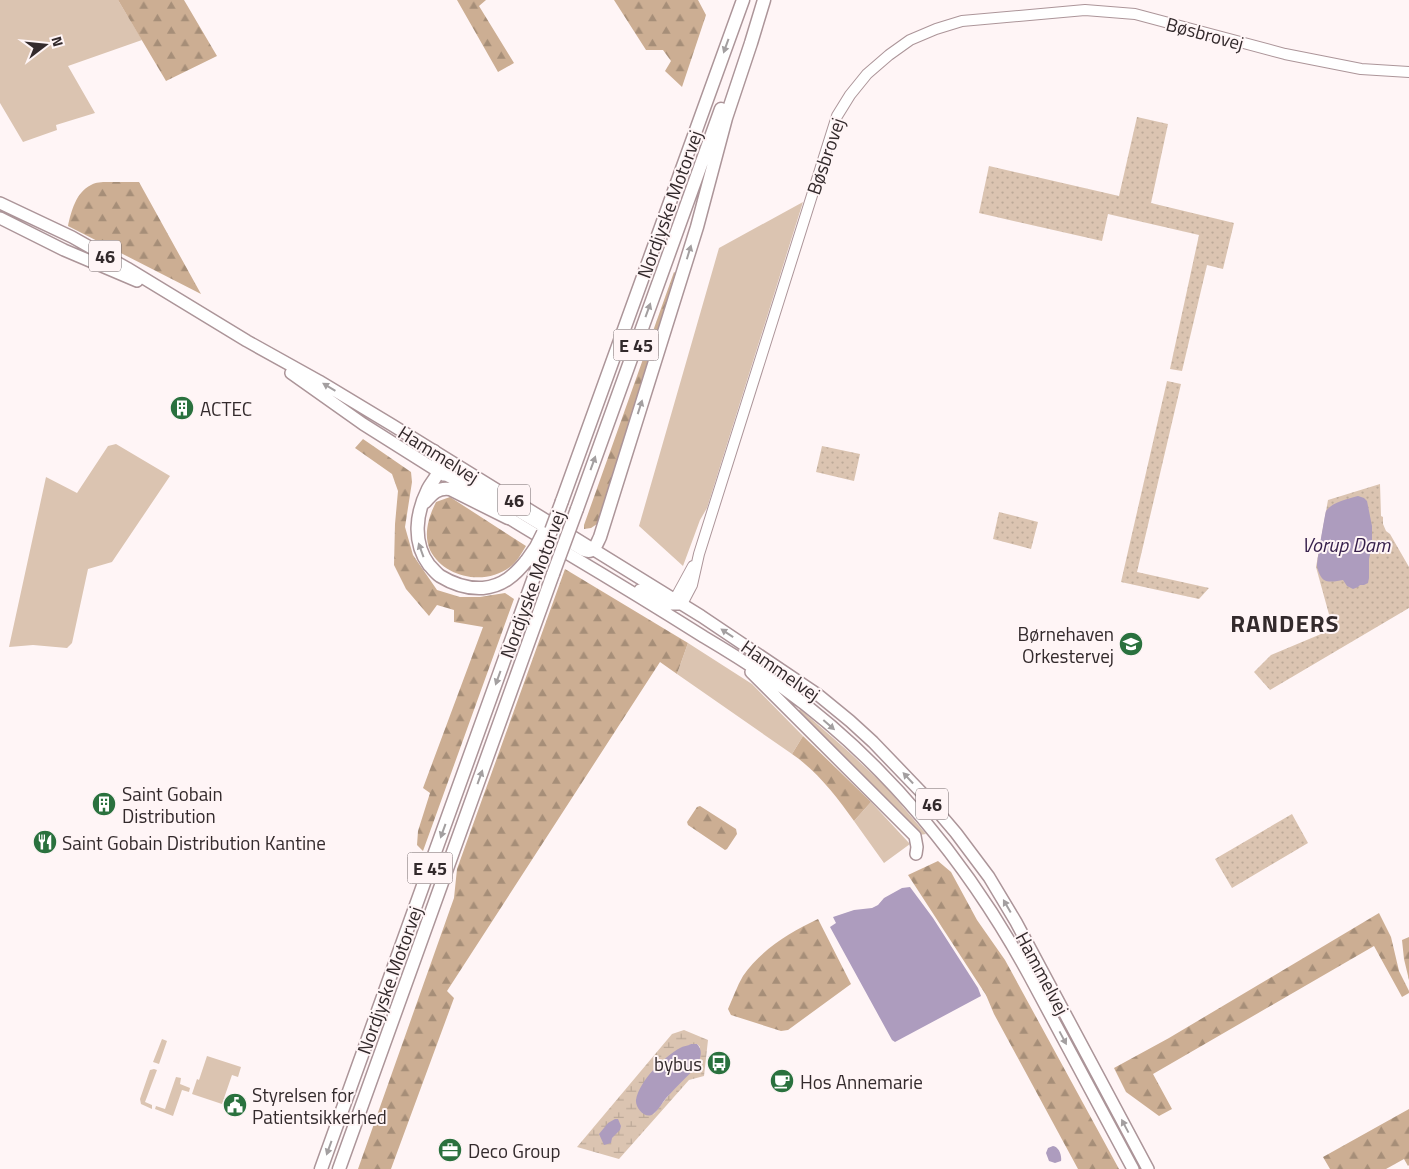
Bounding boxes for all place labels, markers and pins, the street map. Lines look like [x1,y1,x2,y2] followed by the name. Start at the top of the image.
[200,394,252,423] place label: ACTEC
[169,395,195,421] building icon: ACTEC
[1017,619,1114,670] place label: Børnehaven Orkestervej
[1118,631,1144,657] school or university icon: Børnehaven Orkestervej
[122,779,223,830] place label: Saint Gobain Distribution
[91,791,117,817] building icon: Saint Gobain Distribution
[62,828,326,857] place label: Saint Gobain Distribution Kantine
[32,829,58,855] restaurant icon: Saint Gobain Distribution Kantine
[654,1049,702,1078] place label: bybus
[706,1050,732,1076] bus stop icon: bybus
[800,1067,923,1096] place label: Hos Annemarie
[769,1068,795,1094] cafe icon: Hos Annemarie
[252,1080,387,1131] place label: Styrelsen for Patientsikkerhed
[222,1092,248,1118] public building icon: Styrelsen for Patientsikkerhed
[468,1136,560,1165] place label: Deco Group
[437,1137,463,1163] office icon: Deco Group

